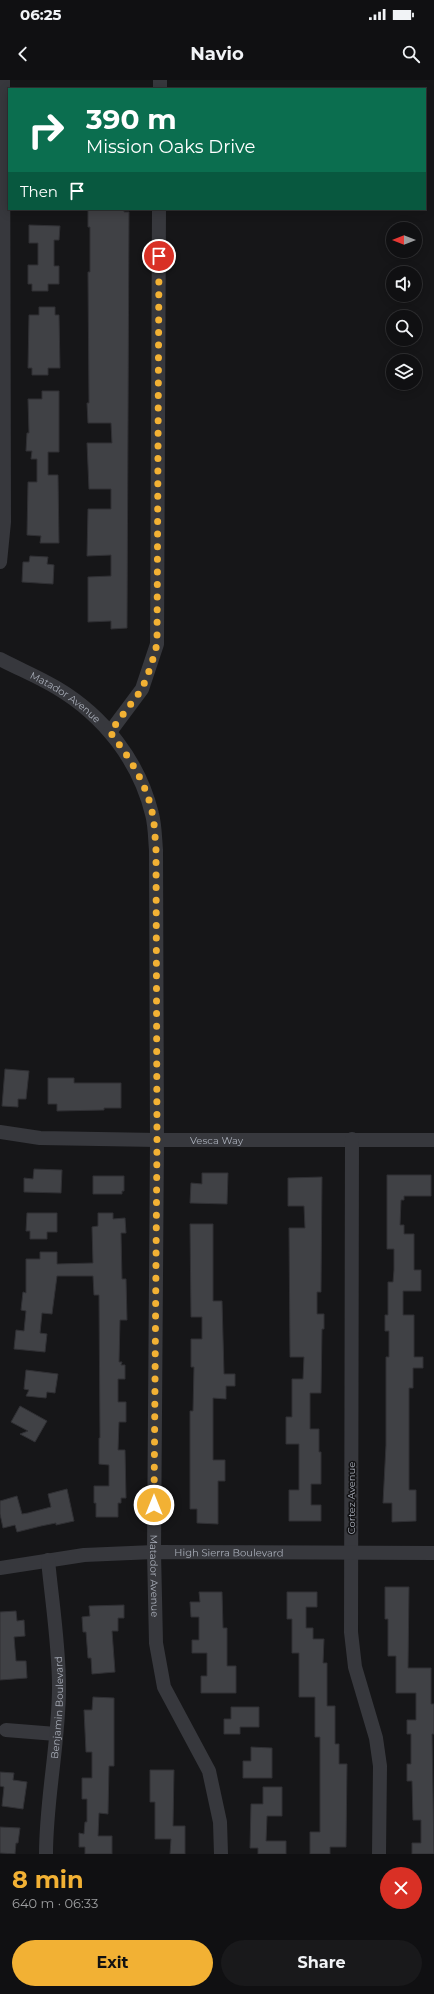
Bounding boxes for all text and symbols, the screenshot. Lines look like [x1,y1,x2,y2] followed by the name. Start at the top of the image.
[20,5,61,24] text: 06:25
[12,43,34,65] icon: back
[190,43,244,65] text: Navio
[400,43,422,65] icon: search
[86,102,177,136] text: 390 m
[20,104,72,156] icon: right
[86,136,255,158] text: Mission Oaks Drive
[66,180,88,202] icon: arrive
[20,182,58,201] text: Then
[386,222,422,258] north arrow
[386,222,422,390] map controls
[142,239,176,273] pin
[148,245,170,267] icon: arrive
[386,266,422,302] button: sound
[386,310,422,346] button: search
[386,354,422,390] button: layers
[28,668,104,725] street label: Matador Avenue
[190,1134,244,1147] street label: Vesca Way
[345,1462,358,1534] street label: Cortez Avenue
[133,1484,175,1526] position arrow
[147,1534,162,1617] street label: Matador Avenue
[174,1546,284,1559] street label: High Sierra Boulevard
[47,1656,66,1759] street label: Benjamin Boulevard
[12,1865,84,1894] text: 8 min
[380,1867,422,1909] button: close
[12,1895,98,1911] text: 640 m · 06:33
[12,1940,213,1986] button: Exit
[221,1940,422,1986] button: Share

